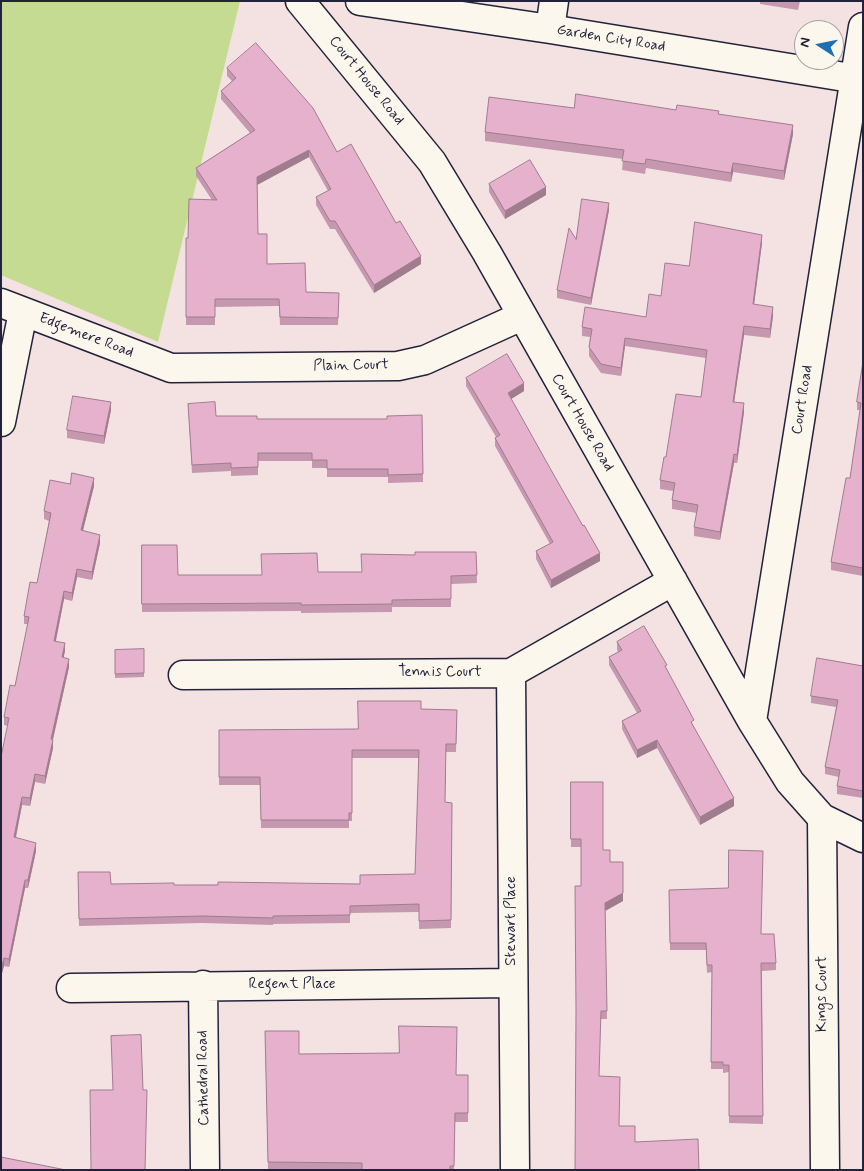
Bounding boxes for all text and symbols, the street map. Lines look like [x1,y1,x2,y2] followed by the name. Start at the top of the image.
[794,20,844,70] north arrow
[555,22,667,56] street label: Garden City Road
[325,33,407,129] street label: Court House Road
[796,36,815,49] text: N
[36,310,136,362] street label: Edgemere Road
[313,356,389,376] street label: Plain Court
[789,364,817,436] street label: Court Road
[547,371,617,475] street label: Court House Road
[398,664,482,682] street label: Tennis Court
[503,876,521,966] street label: Stewart Place
[814,956,832,1032] street label: Kings Court
[248,976,336,994] street label: Regent Place
[194,1030,214,1126] street label: Cathedral Road

